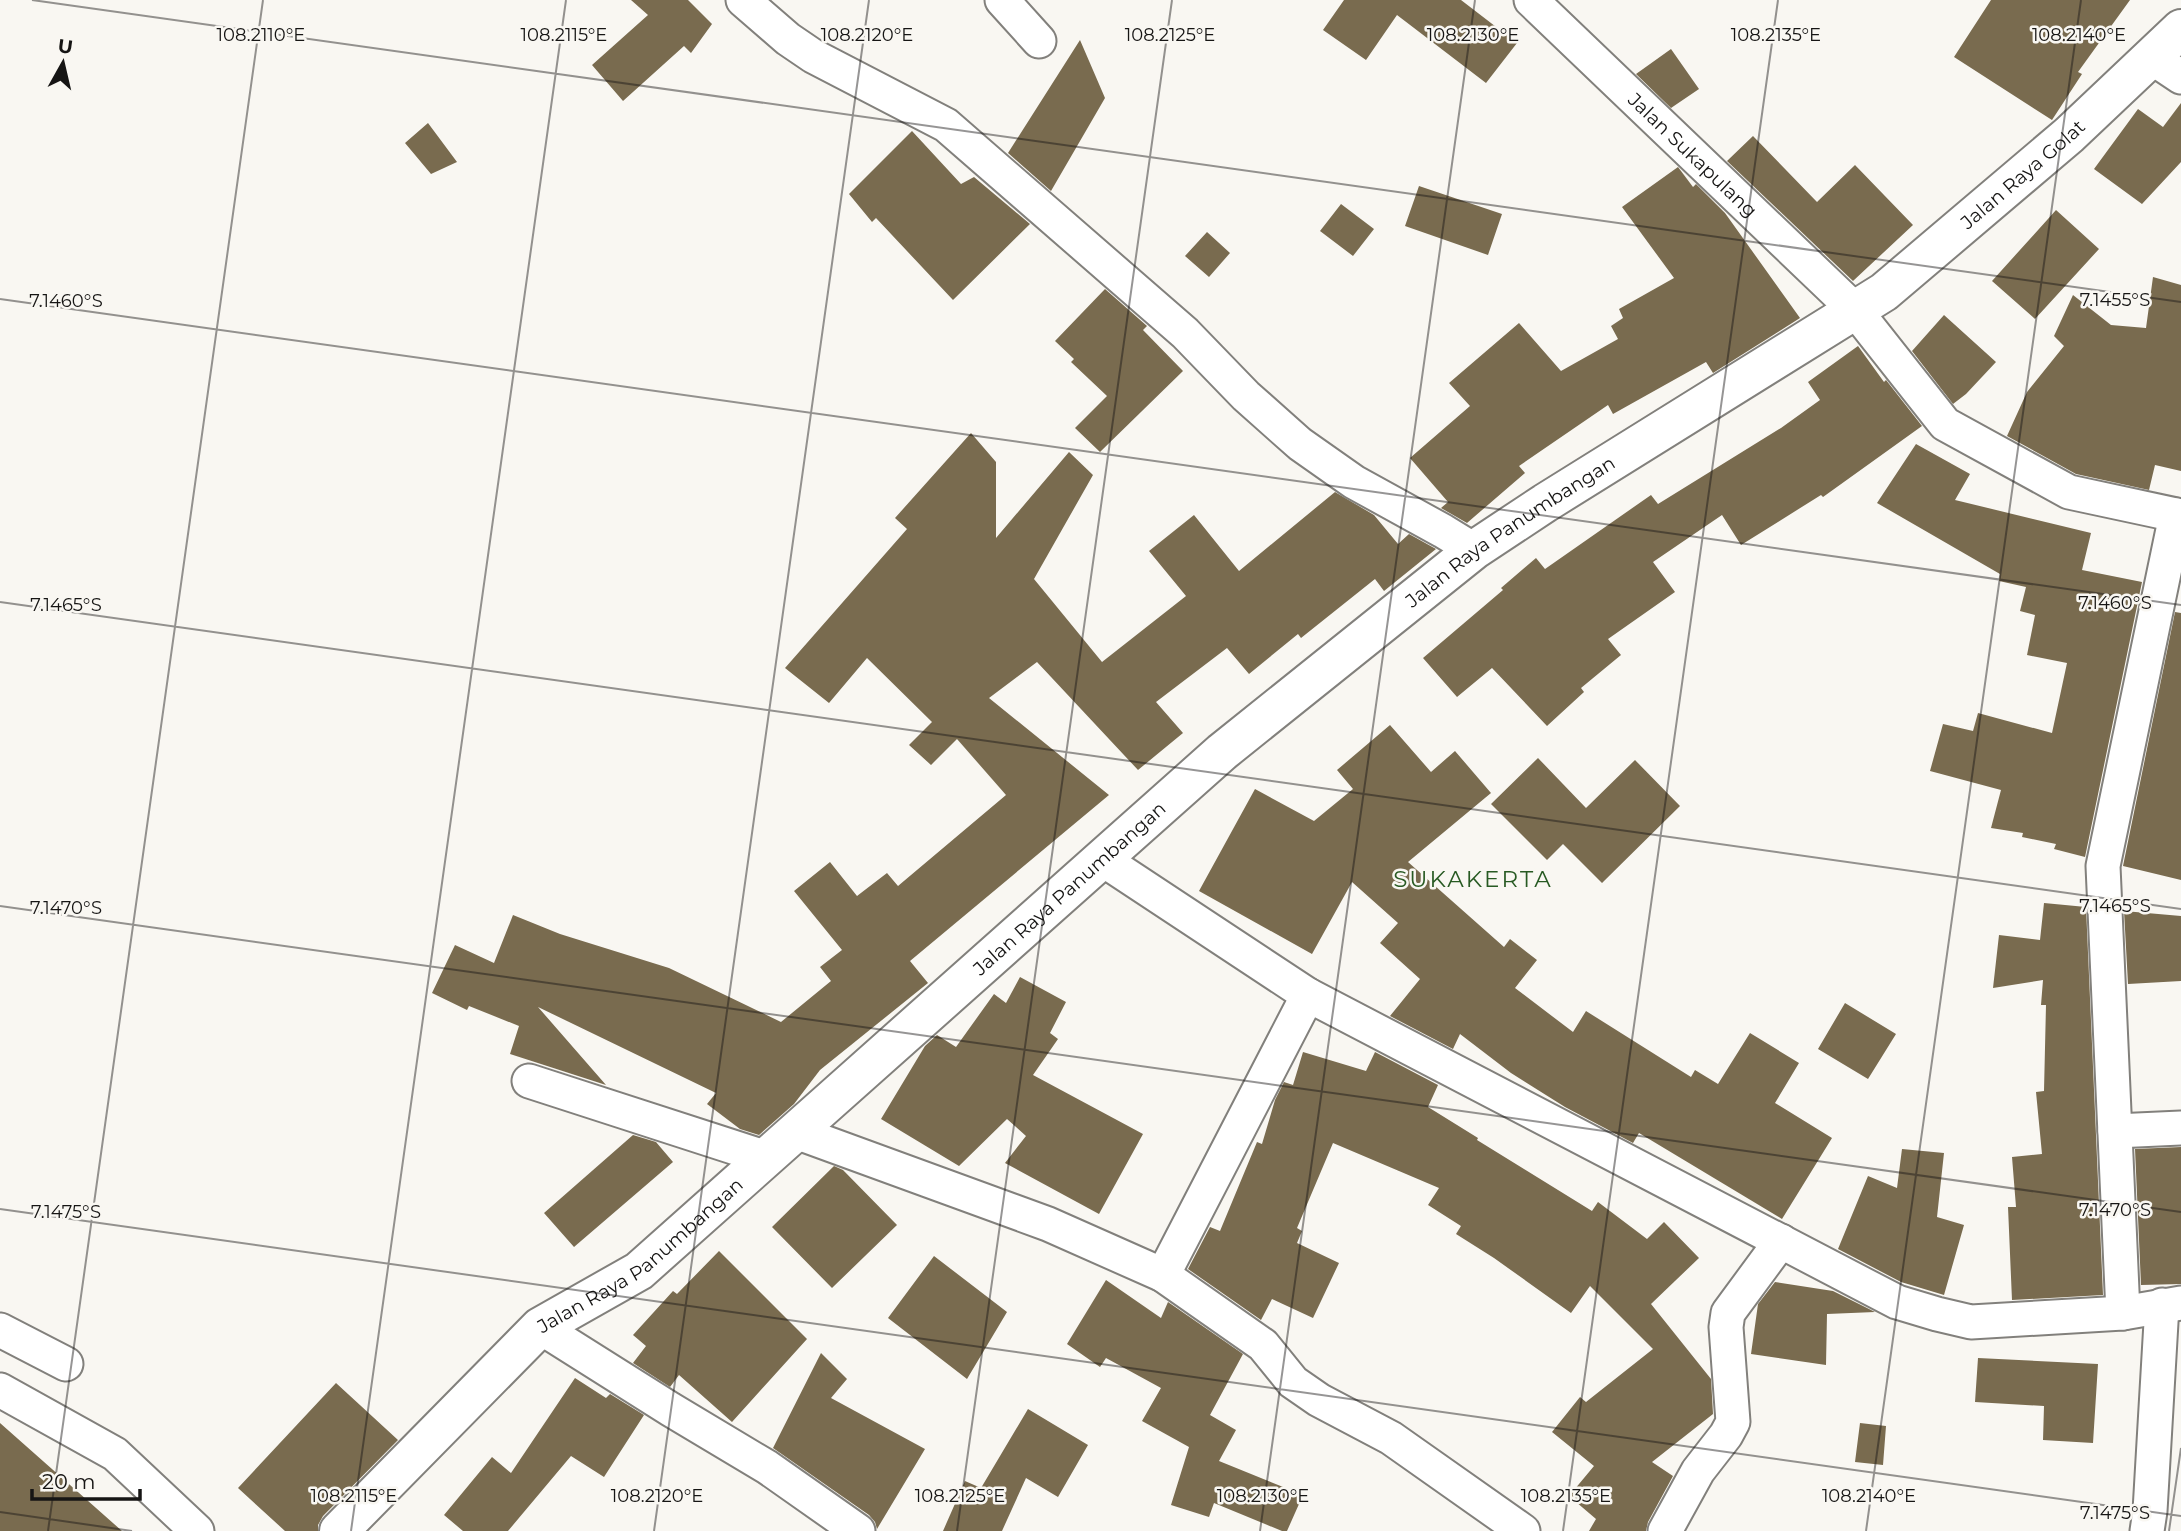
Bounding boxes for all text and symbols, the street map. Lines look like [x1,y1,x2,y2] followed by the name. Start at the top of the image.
[217,24,305,46] text: 108.2110°E
[521,24,607,46] text: 108.2115°E
[821,24,913,46] text: 108.2120°E
[1125,24,1215,46] text: 108.2125°E
[1427,24,1519,46] text: 108.2130°E
[1731,24,1821,46] text: 108.2135°E
[2032,24,2126,46] text: 108.2140°E
[28,28,98,98] north arrow
[56,34,74,59] text: U
[1623,88,1762,222] street label: Jalan Sukapulang
[1955,115,2090,235] street label: Jalan Raya Golat
[2080,289,2150,311] text: 7.1455°S
[29,290,103,312] text: 7.1460°S
[1400,451,1619,613] street label: Jalan Raya Panumbangan
[2078,592,2152,614] text: 7.1460°S
[30,594,102,616] text: 7.1465°S
[968,797,1170,981] street label: Jalan Raya Panumbangan
[1393,865,1553,893] district label: SUKAKERTA
[2079,895,2151,917] text: 7.1465°S
[30,897,102,919] text: 7.1470°S
[533,1173,748,1339] street label: Jalan Raya Panumbangan
[2079,1199,2151,1221] text: 7.1470°S
[31,1201,101,1223] text: 7.1475°S
[32,1458,140,1502] scale bar
[42,1469,96,1494] text: 20 m
[311,1485,397,1507] text: 108.2115°E
[611,1485,703,1507] text: 108.2120°E
[915,1485,1005,1507] text: 108.2125°E
[1217,1485,1309,1507] text: 108.2130°E
[1521,1485,1611,1507] text: 108.2135°E
[1822,1485,1916,1507] text: 108.2140°E
[2080,1502,2150,1524] text: 7.1475°S

